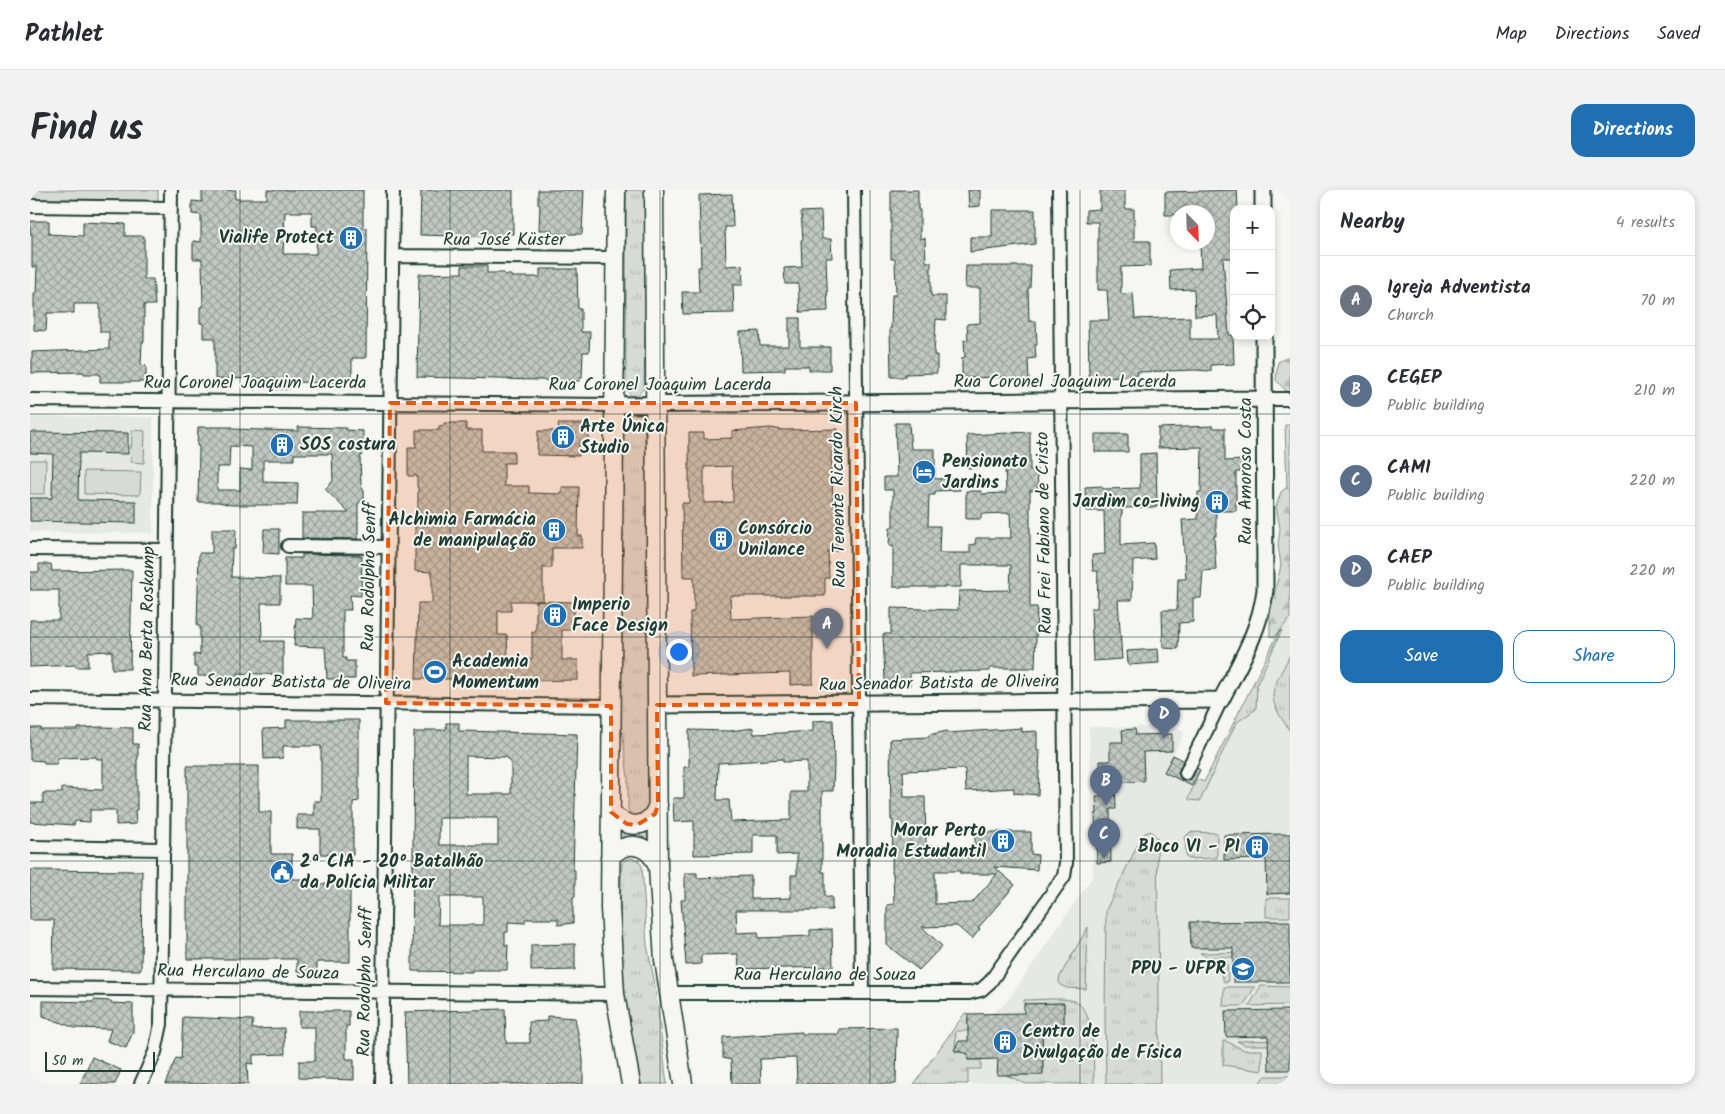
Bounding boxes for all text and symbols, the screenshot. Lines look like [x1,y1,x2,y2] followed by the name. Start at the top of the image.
[25,15,104,54] text: Pathlet
[1495,20,1527,49] text: Map
[1555,20,1629,49] text: Directions
[1657,20,1700,49] text: Saved
[30,102,143,158] text: Find us
[1571,104,1695,157] button: Directions
[1170,205,1215,250] north arrow
[1230,205,1275,340] map controls
[1230,205,1275,250] button: +
[1340,206,1405,239] text: Nearby
[1616,210,1675,235] text: 4 results
[219,224,335,253] place label: Vialife Protect
[338,225,364,251] building icon: Vialife Protect
[443,226,566,255] street label: Rua José Küster
[1230,250,1275,295] button: −
[1387,273,1531,303] text: Igreja Adventista
[1351,288,1361,313] text: A
[1640,288,1675,313] text: 70 m
[1230,295,1275,340] button: locate
[1387,303,1434,328] text: Church
[1387,363,1441,393] text: CEGEP
[953,368,1177,397] street label: Rua Coronel Joaquim Lacerda
[143,369,367,398] street label: Rua Coronel Joaquim Lacerda
[548,371,772,400] street label: Rua Coronel Joaquim Lacerda
[1351,378,1361,403] text: B
[1634,378,1675,403] text: 210 m
[823,386,855,588] street label: Rua Tenente Ricardo Kirch
[1387,393,1485,418] text: Public building
[1232,397,1261,545] street label: Rua Amoroso Costa
[580,413,665,463] place label: Arte Única Studio
[550,424,576,450] building icon: Arte Única Studio
[300,431,396,460] place label: SOS costura
[1029,431,1061,635] street label: Rua Frei Fabiano de Cristo
[269,432,295,458] building icon: SOS costura
[942,448,1027,498] place label: Pensionato Jardins
[1387,453,1431,483] text: CAMI
[911,459,937,485] hotel icon: Pensionato Jardins
[1351,468,1361,493] text: C
[1629,468,1675,493] text: 220 m
[1387,483,1485,508] text: Public building
[1073,488,1200,517] place label: Jardim co-living
[1204,489,1230,515] building icon: Jardim co-living
[354,500,386,652] street label: Rua Rodolpho Senff
[389,506,536,556] place label: Alchimia Farmácia de manipulação
[738,515,812,565] place label: Consórcio Unilance
[541,517,567,543] building icon: Alchimia Farmácia de manipulação
[708,526,734,552] building icon: Consórcio Unilance
[1387,543,1432,573] text: CAEP
[132,546,164,732] street label: Rua Ana Berta Roskamp
[1351,558,1361,583] text: D
[1629,558,1675,583] text: 220 m
[1387,573,1485,598] text: Public building
[572,591,668,641] place label: Imperio Face Design
[542,602,568,628] building icon: Imperio Face Design
[811,608,843,649] pin: A
[1340,630,1503,683] button: Save
[1513,630,1675,683] button: Share
[666,639,692,665] your location
[452,648,539,698] place label: Academia Momentum
[422,659,448,685] sports icon: Academia Momentum
[170,666,412,700] street label: Rua Senador Batista de Oliveira
[818,667,1060,701] street label: Rua Senador Batista de Oliveira
[1148,698,1180,739] pin: D
[1090,765,1122,806] pin: B
[836,817,986,867] place label: Morar Perto Moradia Estudantil
[1088,818,1120,859] pin: C
[990,828,1016,854] building icon: Morar Perto Moradia Estudantil
[1138,833,1240,862] place label: Bloco VI - PI
[1244,834,1270,860] building icon: Bloco VI - PI
[300,848,483,898] place label: 2ª CIA - 20º Batalhão da Polícia Militar
[269,859,295,885] public building icon: 2ª CIA - 20º Batalhão da Polícia Militar
[350,905,382,1057] street label: Rua Rodolpho Senff
[1131,955,1226,984] place label: PPU - UFPR
[1230,956,1256,982] school or university icon: PPU - UFPR
[157,957,339,989] street label: Rua Herculano de Souza
[734,961,916,990] street label: Rua Herculano de Souza
[1022,1018,1182,1068] place label: Centro de Divulgação de Física
[992,1029,1018,1055] building icon: Centro de Divulgação de Física
[45,1049,155,1072] scale bar
[52,1050,83,1072] text: 50 m

